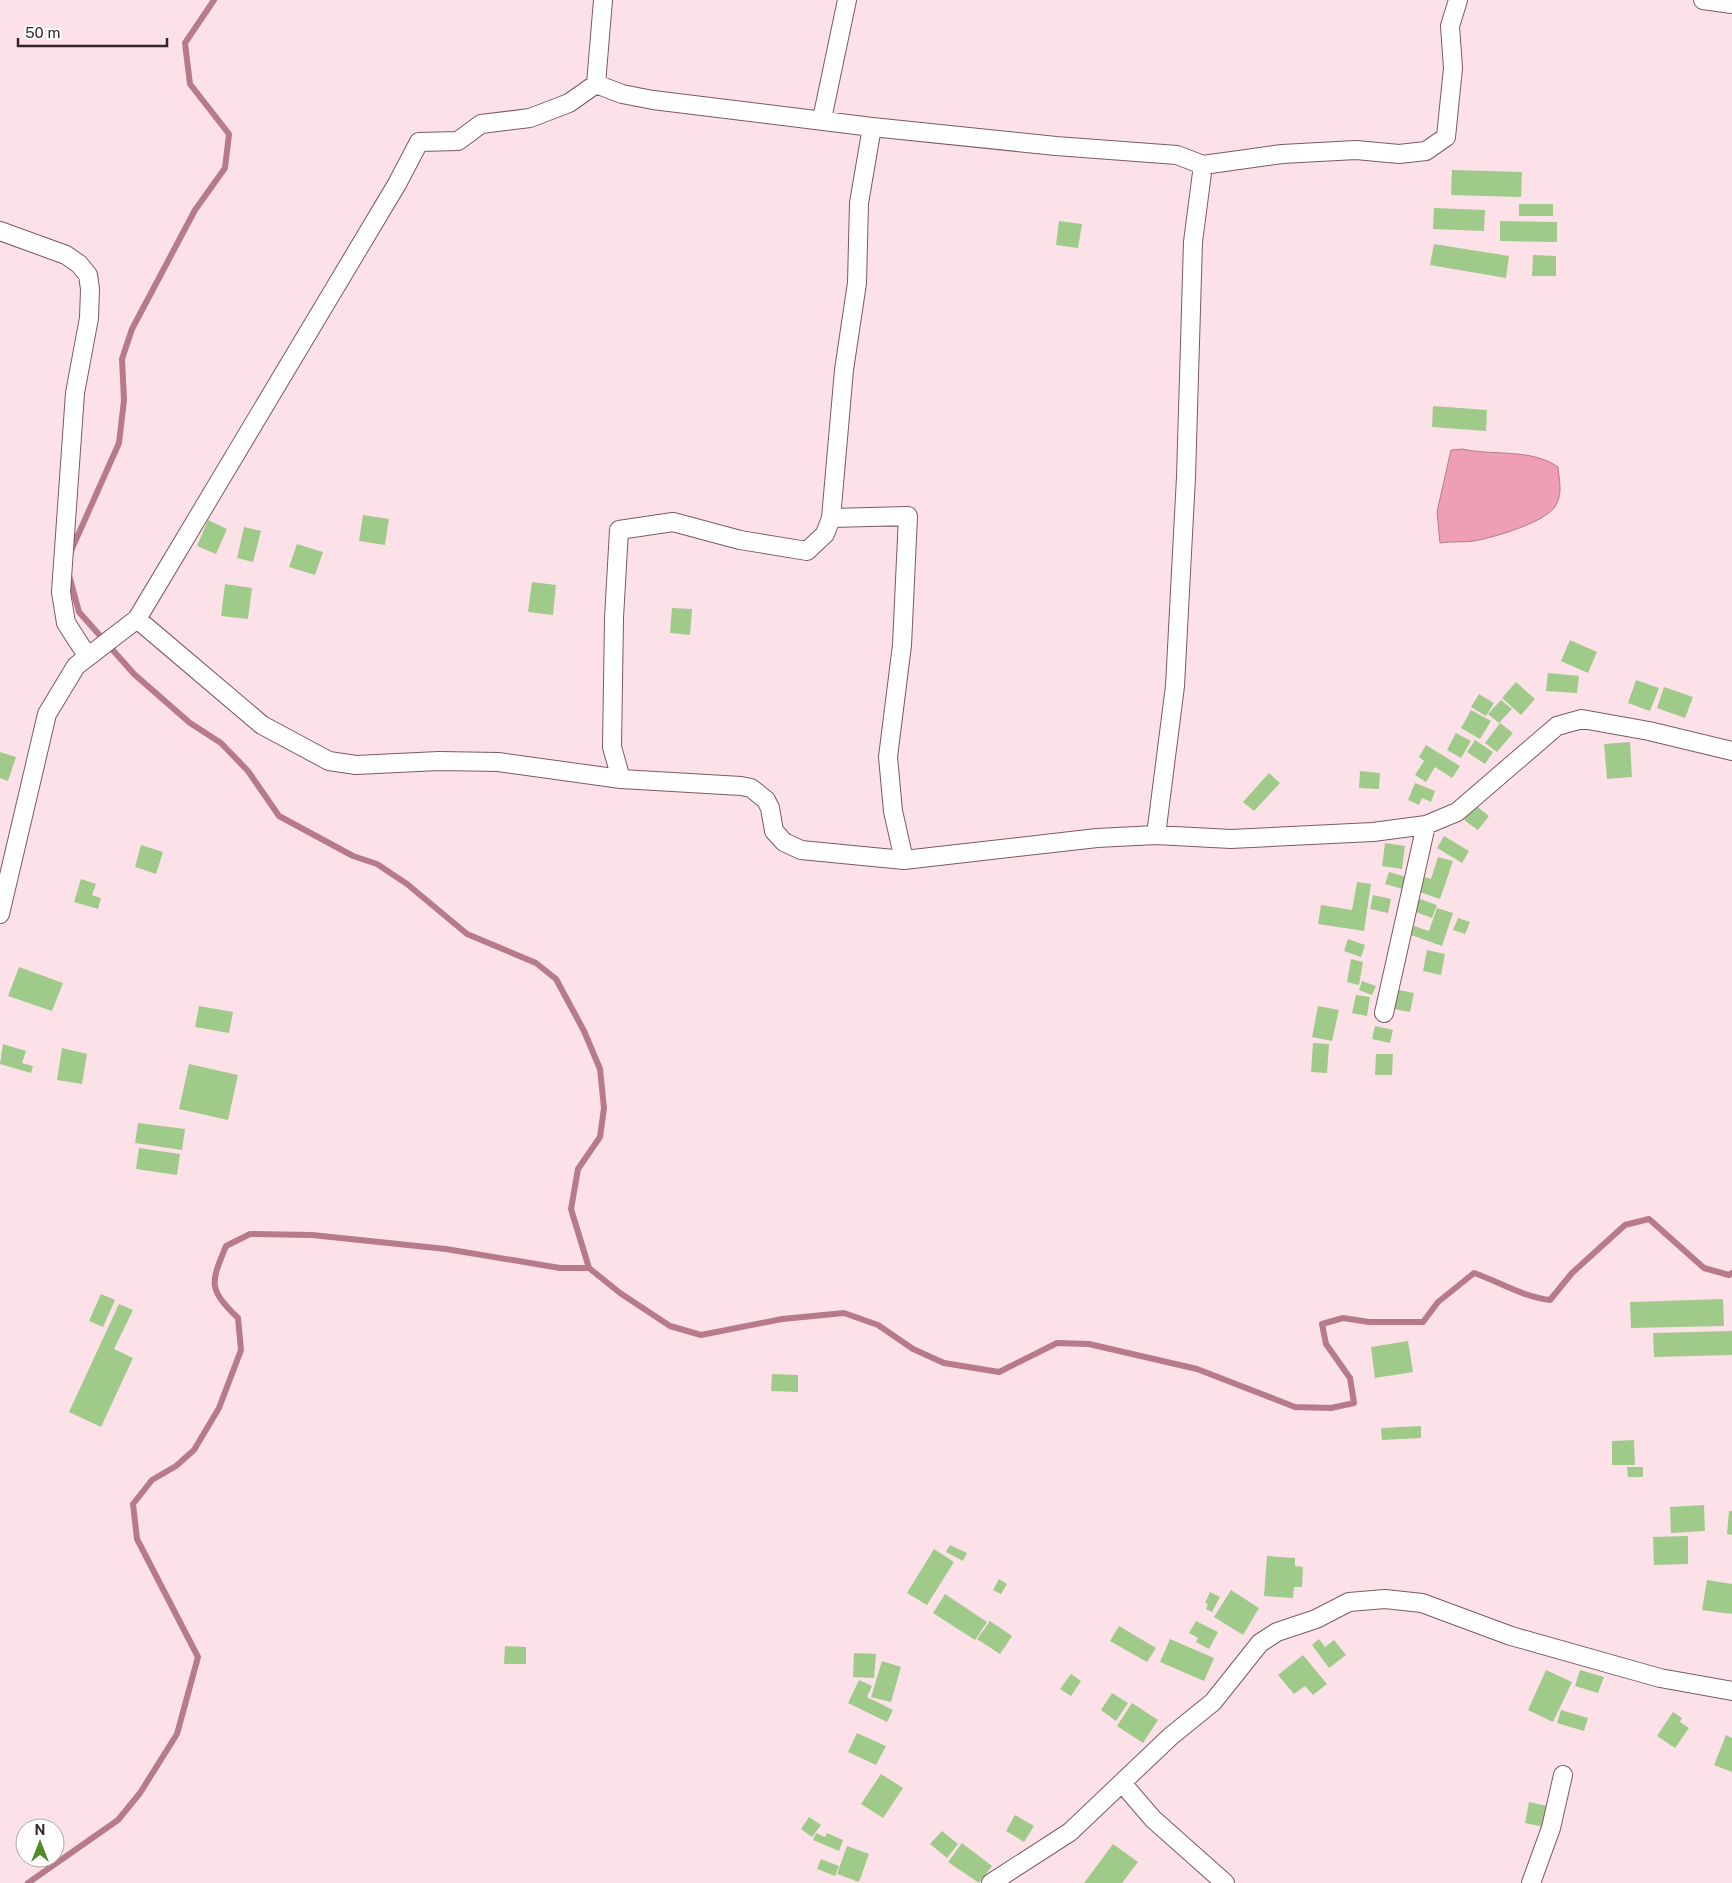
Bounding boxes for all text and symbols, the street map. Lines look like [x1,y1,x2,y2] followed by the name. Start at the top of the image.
[18,15,166,47] scale bar
[25,24,60,41] text: 50 m
[15,1818,65,1868] north arrow
[35,1822,45,1838] text: N

